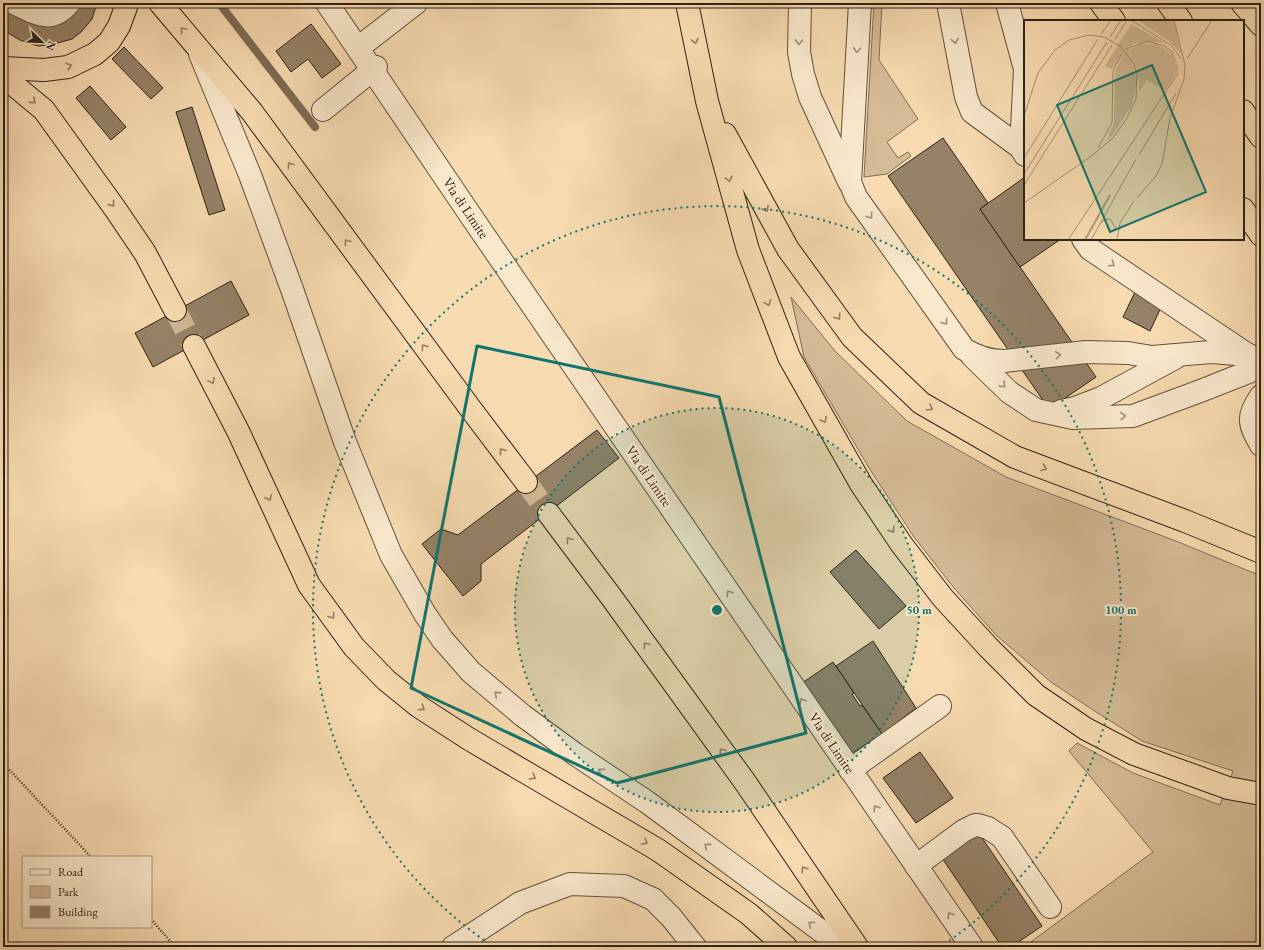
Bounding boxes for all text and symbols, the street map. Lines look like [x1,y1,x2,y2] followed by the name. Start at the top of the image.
[1024,20,1244,240] inset map
[22,22,62,62] north arrow
[181,28,188,35] one-way arrow
[690,38,698,44] one-way arrow
[950,38,959,44] one-way arrow
[43,39,59,53] text: N
[795,39,803,45] one-way arrow
[853,47,862,53] one-way arrow
[66,62,73,70] one-way arrow
[28,97,35,104] one-way arrow
[288,162,295,169] one-way arrow
[439,174,493,243] street label: Via di Limite
[724,176,732,182] one-way arrow
[107,200,115,207] one-way arrow
[762,205,769,212] one-way arrow
[865,212,872,219] one-way arrow
[345,239,352,246] one-way arrow
[1108,259,1115,267] one-way arrow
[763,299,771,306] one-way arrow
[833,313,841,320] one-way arrow
[940,318,948,325] one-way arrow
[422,344,429,351] one-way arrow
[1055,351,1061,360] one-way arrow
[207,377,214,384] one-way arrow
[998,381,1005,388] one-way arrow
[926,404,933,411] one-way arrow
[1121,412,1127,420] one-way arrow
[820,415,827,423] one-way arrow
[622,442,676,511] street label: Via di Limite
[500,448,507,455] one-way arrow
[1041,464,1048,472] one-way arrow
[264,493,272,501] one-way arrow
[887,526,894,533] one-way arrow
[567,538,574,545] one-way arrow
[726,590,734,597] one-way arrow
[906,602,932,618] text: 50 m
[1105,602,1137,618] text: 100 m
[710,603,724,617] centre of rings
[327,612,335,619] one-way arrow
[644,643,651,650] one-way arrow
[494,691,501,698] one-way arrow
[800,698,807,705] one-way arrow
[418,703,425,711] one-way arrow
[805,709,859,778] street label: Via di Limite
[720,748,727,755] one-way arrow
[598,769,605,776] one-way arrow
[529,772,536,779] one-way arrow
[873,805,881,812] one-way arrow
[641,838,648,845] one-way arrow
[704,844,711,851] one-way arrow
[22,856,152,928] legend
[58,864,84,880] text: Road
[802,866,809,873] one-way arrow
[58,884,79,900] text: Park
[58,904,99,920] text: Building
[947,912,955,919] one-way arrow
[809,922,816,929] one-way arrow

